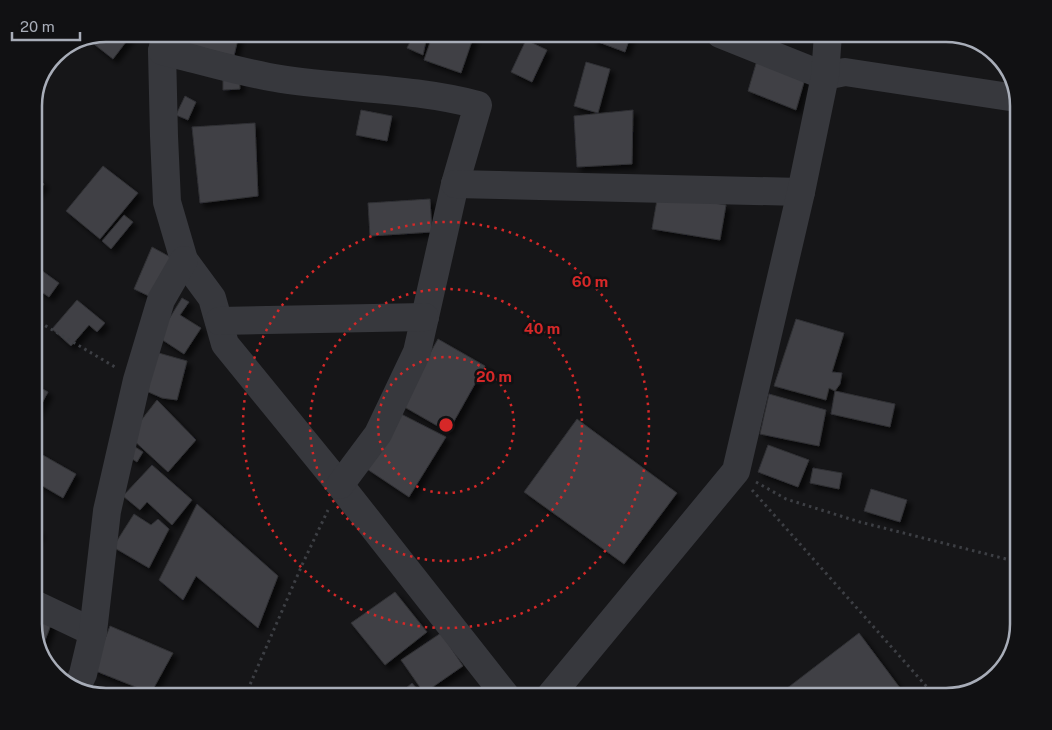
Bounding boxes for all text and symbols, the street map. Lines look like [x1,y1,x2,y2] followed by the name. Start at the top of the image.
[12,10,80,42] scale bar
[20,18,55,35] text: 20 m
[572,273,608,290] text: 60 m
[524,320,560,337] text: 40 m
[476,368,512,385] text: 20 m
[437,416,455,434] centre of rings

